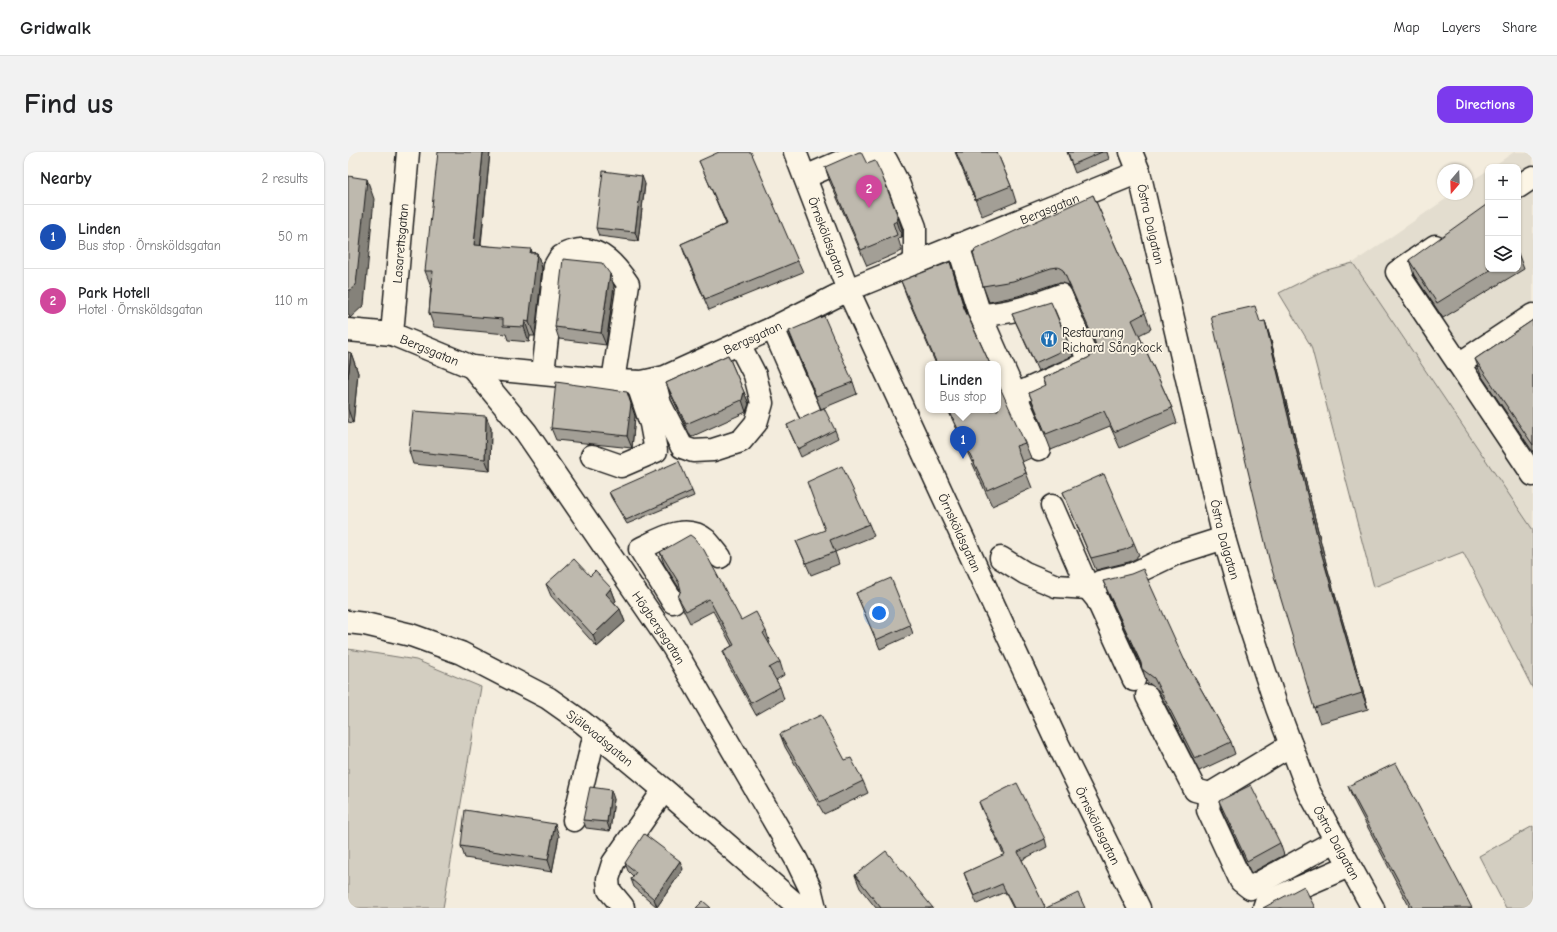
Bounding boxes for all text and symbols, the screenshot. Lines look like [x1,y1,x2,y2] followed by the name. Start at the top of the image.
[20,17,91,39] text: Gridwalk
[1393,19,1420,36] text: Map
[1442,19,1480,36] text: Layers
[1502,19,1537,36] text: Share
[1437,86,1533,123] button: Directions
[24,88,113,120] text: Find us
[1437,164,1473,200] north arrow
[1485,164,1521,272] map controls
[1485,164,1521,200] button: +
[40,169,91,188] text: Nearby
[261,171,308,186] text: 2 results
[856,175,882,208] pin: 2
[1134,182,1167,266] street label: Östra Dalgatan
[1018,190,1081,227] street label: Bergsgatan
[805,194,849,280] street label: Örnsköldsgatan
[1485,200,1521,236] button: −
[389,203,411,284] street label: Lasarettsgatan
[78,220,121,238] text: Linden
[50,229,56,244] text: 1
[278,229,308,244] text: 50 m
[1485,236,1521,272] button: layers
[78,238,221,253] text: Bus stop · Örnsköldsgatan
[78,284,150,302] text: Park Hotell
[50,293,56,308] text: 2
[275,293,308,308] text: 110 m
[78,302,203,317] text: Hotel · Örnsköldsgatan
[721,318,784,358] street label: Bergsgatan
[1062,325,1163,355] place label: Restaurang Richard Sångkock
[1039,329,1059,349] restaurant icon: Restaurang Richard Sångkock
[398,331,461,369] street label: Bergsgatan
[925,361,1001,413] popup
[940,371,982,389] text: Linden
[940,389,986,404] text: Bus stop
[950,426,976,459] pin: 1
[935,491,984,574] street label: Örnsköldsgatan
[1207,498,1243,581] street label: Östra Dalgatan
[629,588,688,667] street label: Högbergsgatan
[869,603,889,623] your location
[564,707,636,769] street label: Själevadsgatan
[1072,784,1123,867] street label: Örnsköldsgatan
[1310,803,1363,882] street label: Östra Dalgatan

